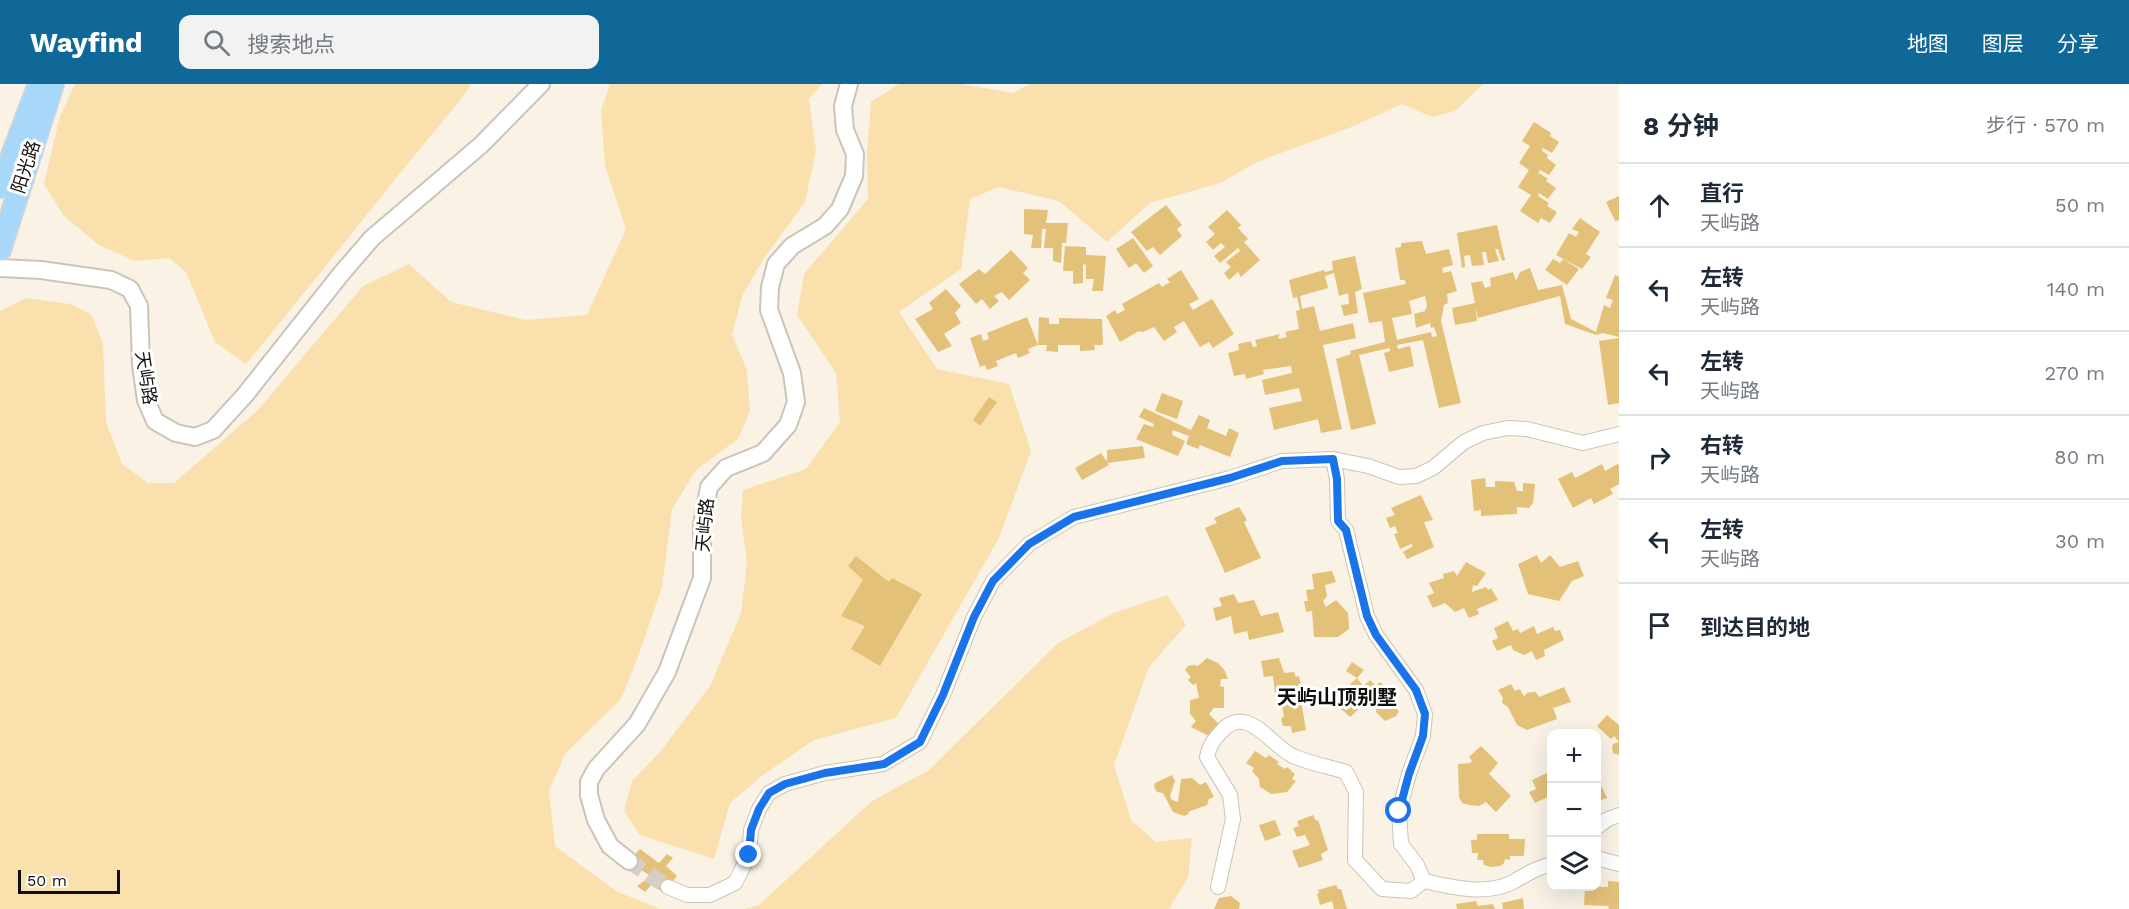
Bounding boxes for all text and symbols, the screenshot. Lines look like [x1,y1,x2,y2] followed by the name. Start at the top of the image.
[179,15,599,69] search box
[30,26,143,59] text: Wayfind
[200,26,233,59] icon: search
[1907,31,1949,56] text: 地图
[1982,31,2024,56] text: 图层
[2057,31,2099,56] text: 分享
[248,32,336,57] text: 搜索地点
[1643,111,1719,141] text: 8 分钟
[1986,113,2105,137] text: 步行 · 570 m
[7,138,44,196] street label: 阳光路
[1700,181,1744,206] text: 直行
[1643,189,1676,222] icon: ahead
[2055,193,2105,217] text: 50 m
[1700,211,1760,235] text: 天屿路
[1700,265,1744,290] text: 左转
[1643,273,1676,306] icon: left
[2047,277,2105,301] text: 140 m
[1700,295,1760,319] text: 天屿路
[1700,349,1744,374] text: 左转
[132,350,161,406] street label: 天屿路
[1643,357,1676,390] icon: left
[2045,361,2105,385] text: 270 m
[1700,379,1760,403] text: 天屿路
[1700,433,1744,458] text: 右转
[1643,441,1676,474] icon: right
[2054,445,2105,469] text: 80 m
[1700,463,1760,487] text: 天屿路
[692,497,717,553] street label: 天屿路
[1700,517,1744,542] text: 左转
[1643,525,1676,558] icon: left
[2055,529,2105,553] text: 30 m
[1700,547,1760,571] text: 天屿路
[1643,609,1676,642] icon: arrive
[1700,615,1810,640] text: 到达目的地
[1277,685,1397,709] district label: 天屿山顶别墅
[1547,729,1601,891] map controls
[1547,729,1601,783] button: +
[1547,783,1601,837] button: −
[1385,797,1411,823] route start
[1547,837,1601,891] button: layers
[735,841,761,867] route end
[18,867,120,894] scale bar
[27,871,67,890] text: 50 m

